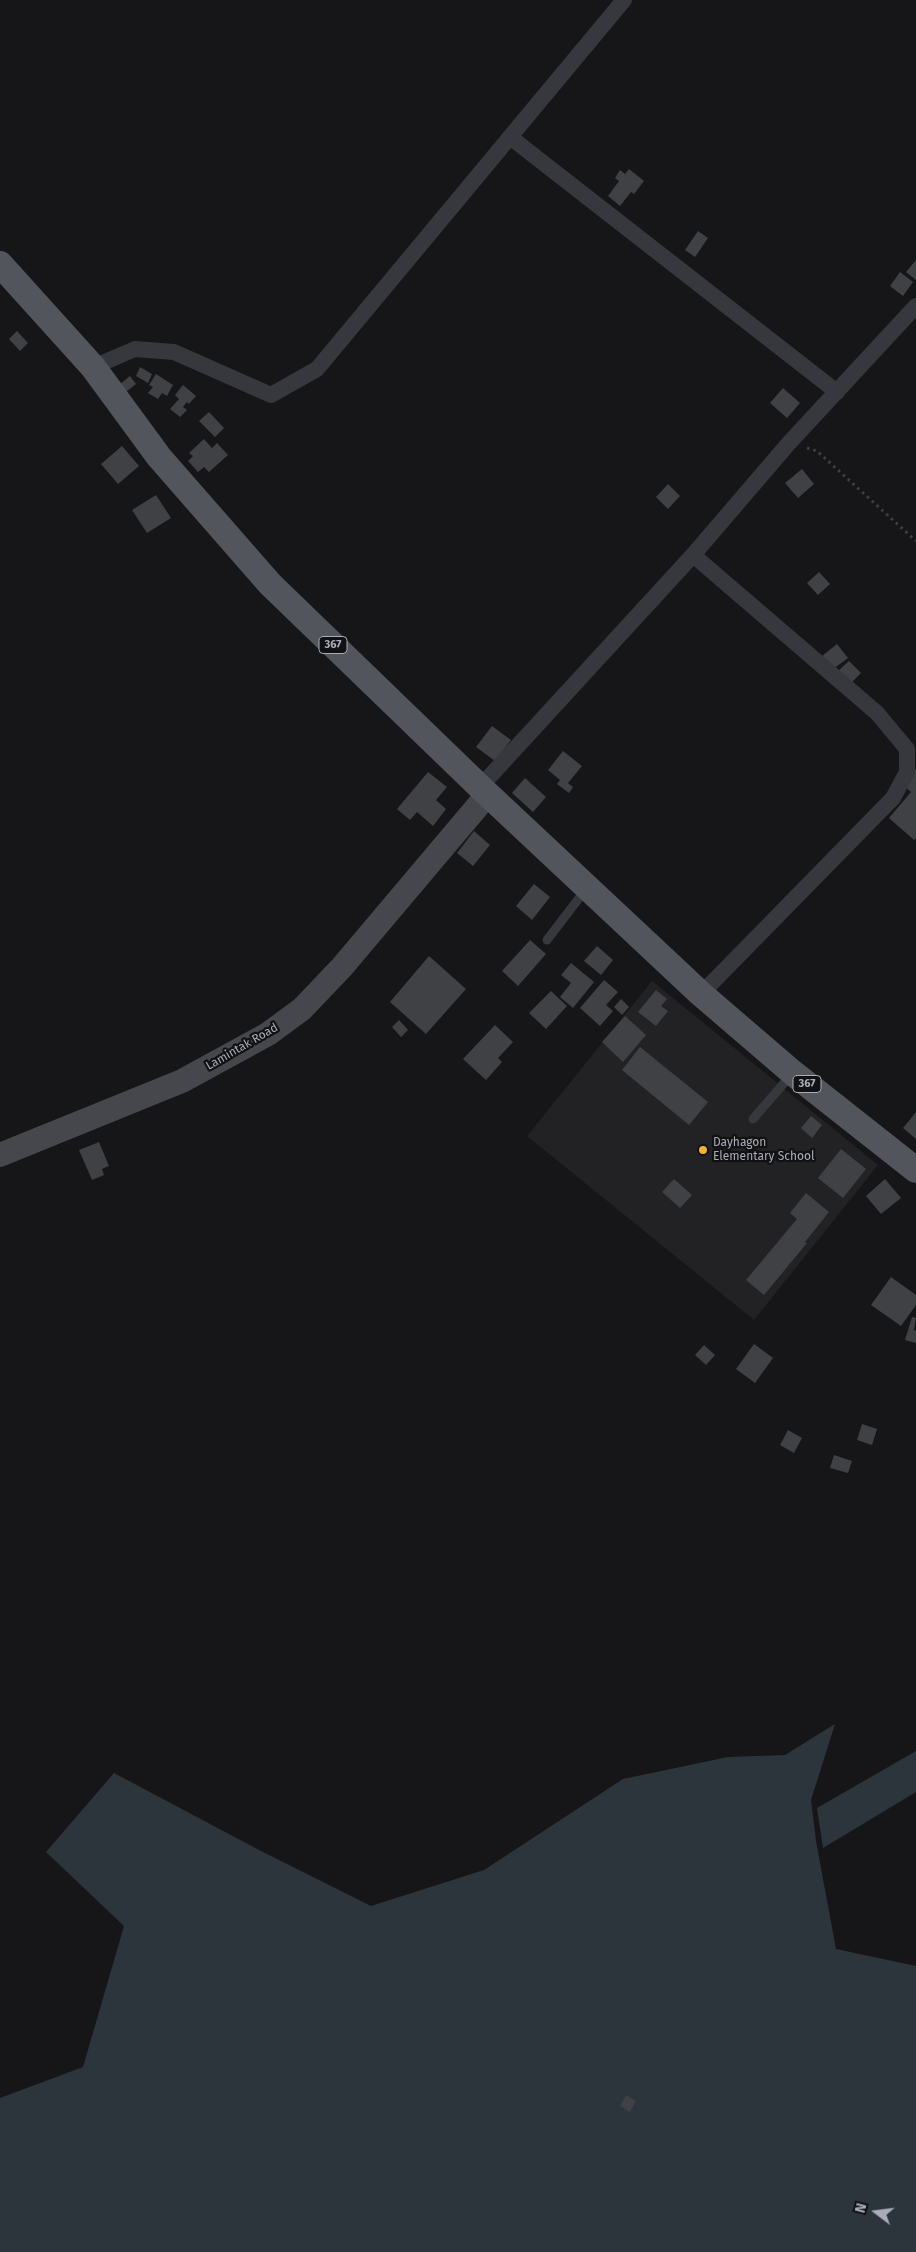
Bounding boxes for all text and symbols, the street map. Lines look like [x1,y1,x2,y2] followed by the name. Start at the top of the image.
[319,636,347,654] road number: 367
[203,1021,281,1073] street label: Lamintak Road
[793,1076,821,1092] road number: 367
[713,1136,815,1164] place label: Dayhagon Elementary School
[697,1144,709,1156] marker: Dayhagon Elementary School
[851,2187,901,2237] north arrow
[852,2201,870,2215] text: N

